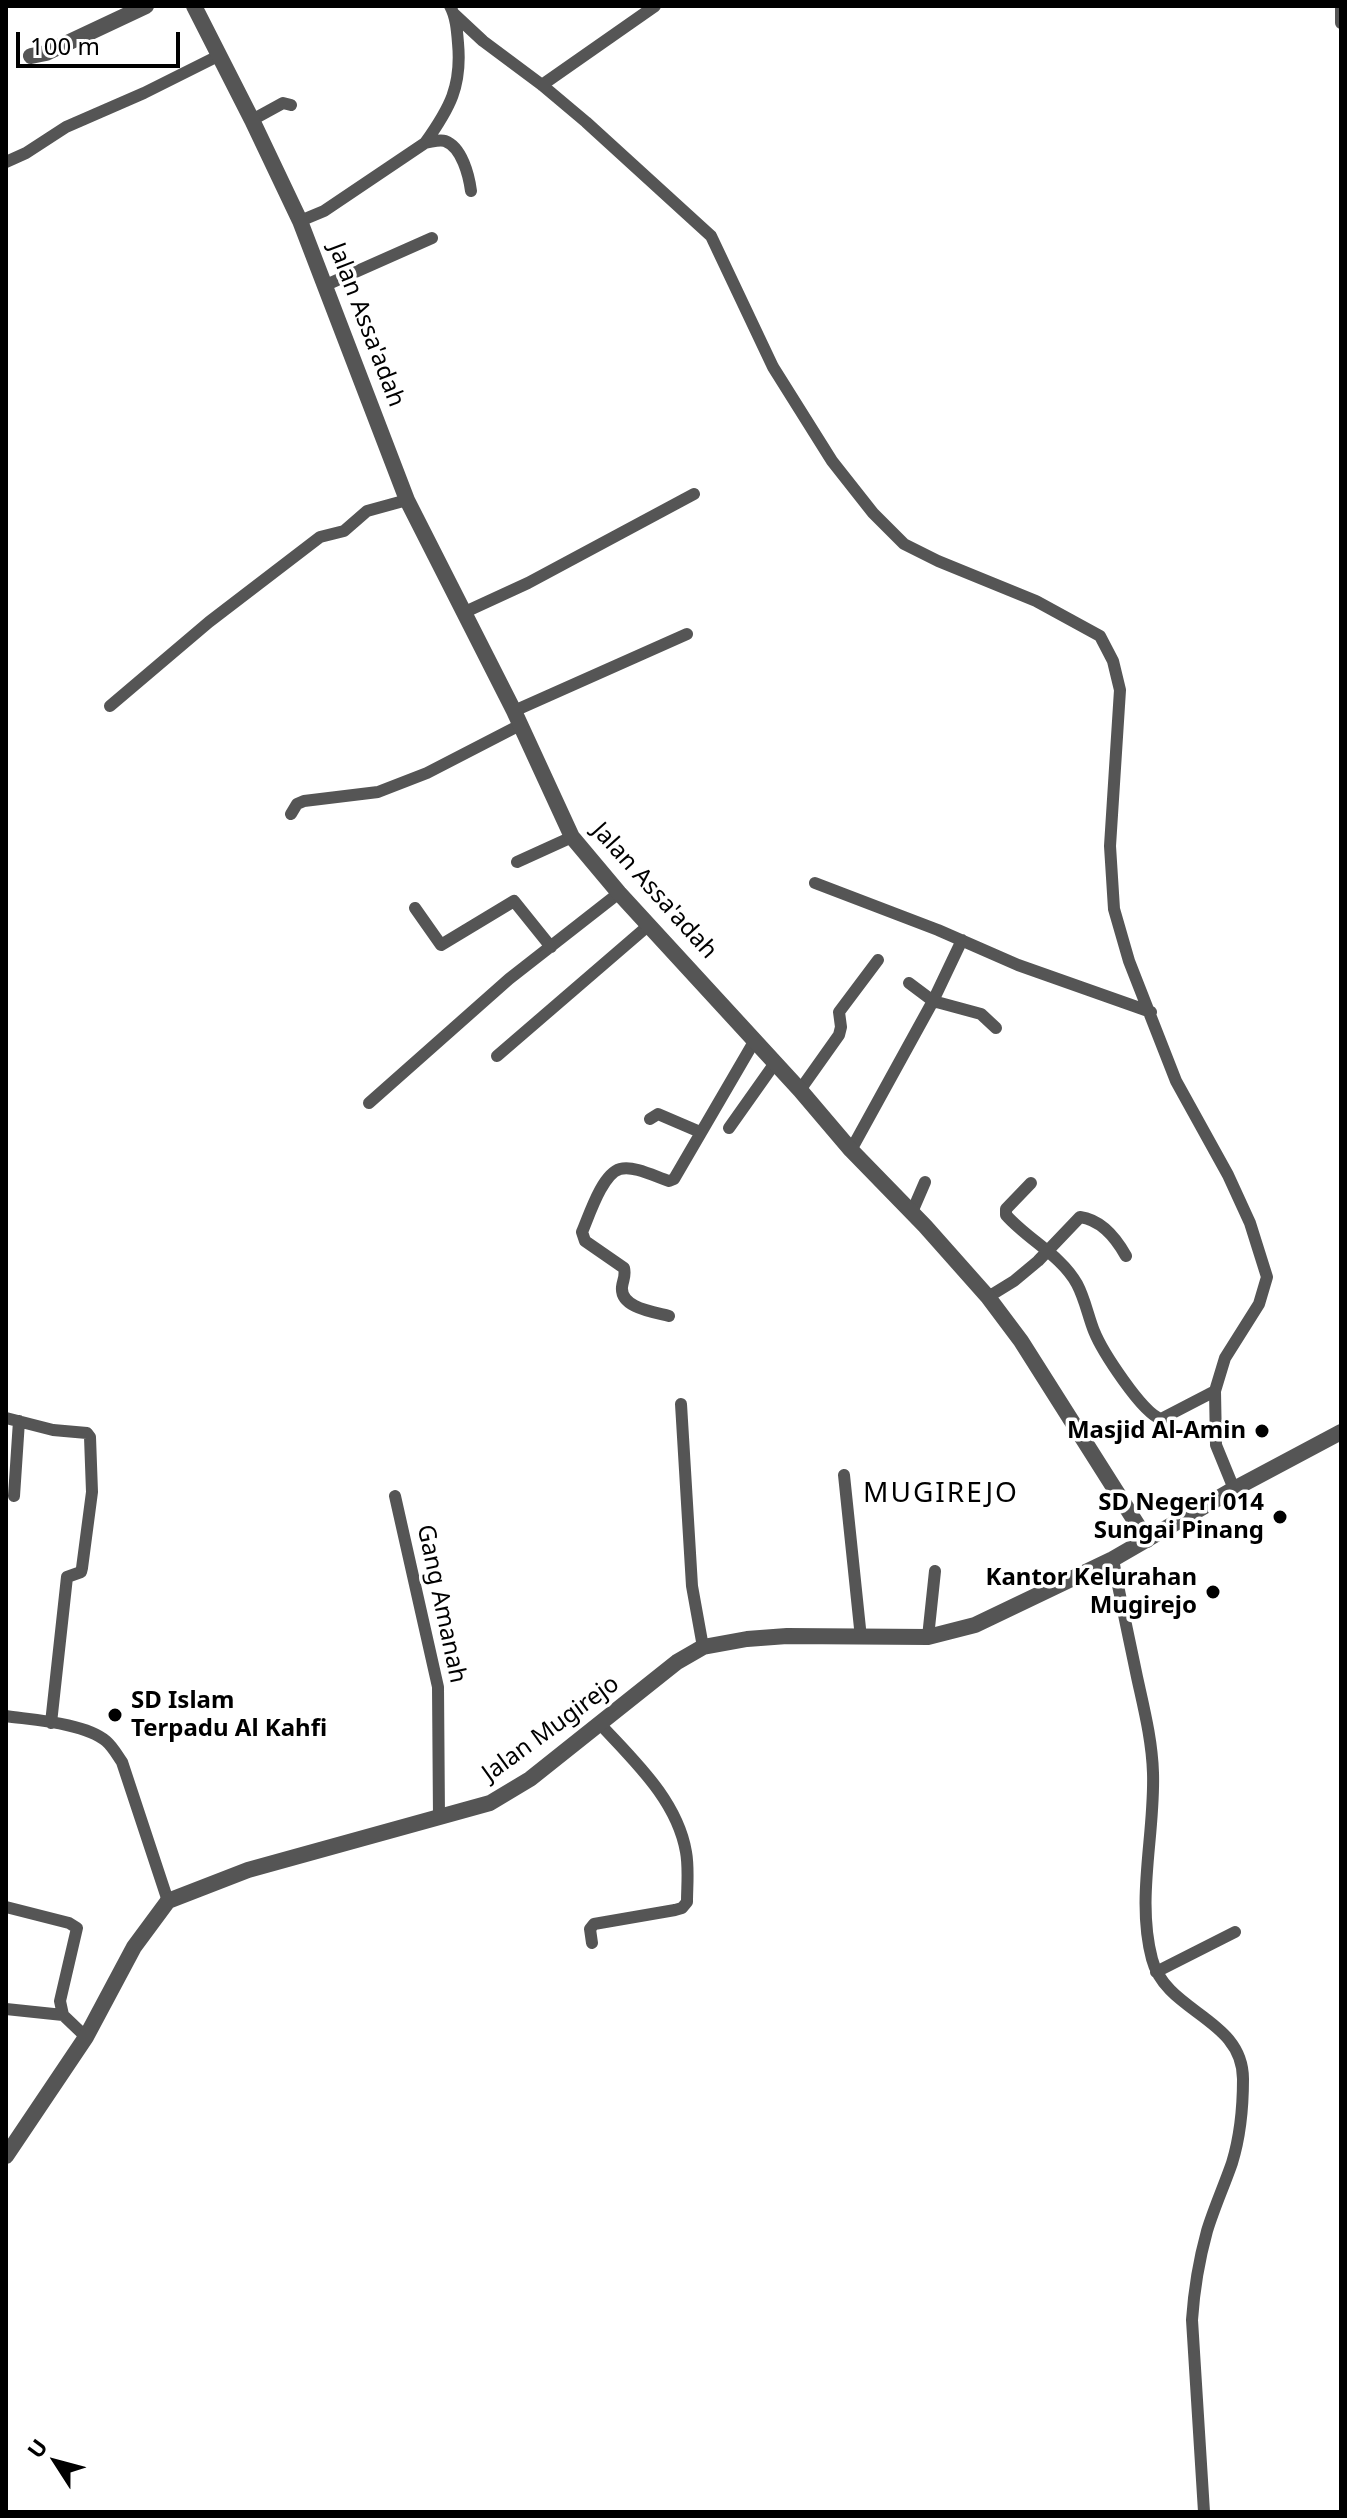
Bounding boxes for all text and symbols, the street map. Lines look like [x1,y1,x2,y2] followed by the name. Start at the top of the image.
[20,16,184,66] scale bar
[30,29,100,62] text: 100 m
[322,239,410,411] street label: Jalan Assa'adah
[585,817,723,965] street label: Jalan Assa'adah
[1067,1417,1246,1445] place label: Masjid Al-Amin
[1253,1422,1271,1440] marker: Masjid Al-Amin
[863,1477,1019,1511] district label: MUGIREJO
[1094,1489,1264,1545] place label: SD Negeri 014 Sungai Pinang
[1271,1508,1289,1526] marker: SD Negeri 014 Sungai Pinang
[410,1522,472,1686] street label: Gang Amanah
[985,1564,1197,1620] place label: Kantor Kelurahan Mugirejo
[1204,1583,1222,1601] marker: Kantor Kelurahan Mugirejo
[477,1670,625,1788] street label: Jalan Mugirejo
[131,1687,327,1743] place label: SD Islam Terpadu Al Kahfi
[106,1706,124,1724] marker: SD Islam Terpadu Al Kahfi
[16,2422,96,2502] north arrow
[20,2432,54,2463] text: U

